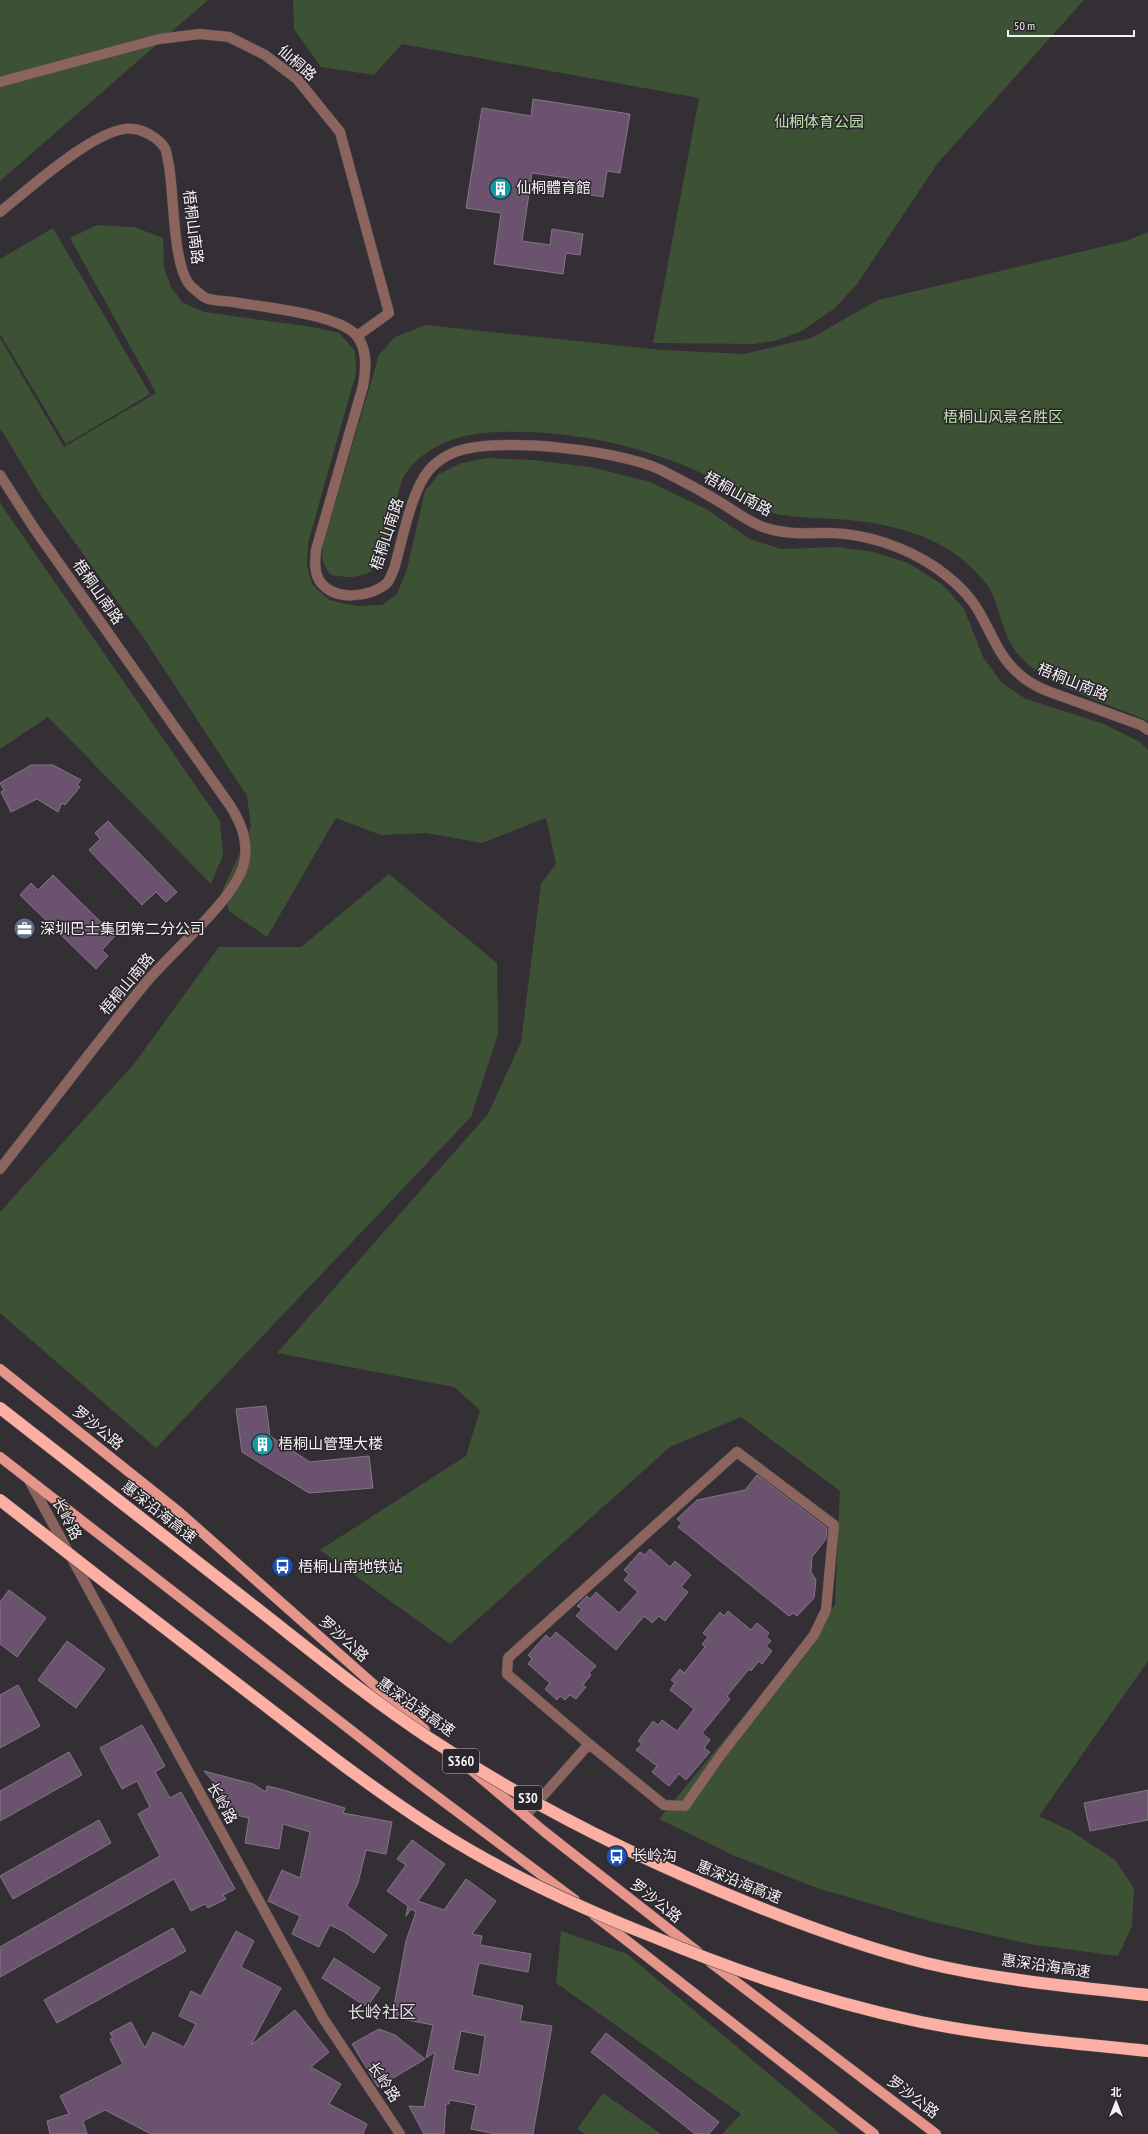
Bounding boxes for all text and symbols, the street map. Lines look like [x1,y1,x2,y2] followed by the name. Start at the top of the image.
[1008,12,1134,38] scale bar
[1014,18,1035,33] text: 50 m
[274,41,321,85] street label: 仙桐路
[774,112,864,131] park label: 仙桐体育公园
[487,175,513,201] building icon: 仙桐體育館
[516,178,591,197] place label: 仙桐體育館
[179,189,207,265] street label: 梧桐山南路
[943,407,1063,426] park label: 梧桐山风景名胜区
[701,467,776,520] street label: 梧桐山南路
[366,495,407,572] street label: 梧桐山南路
[69,556,128,628] street label: 梧桐山南路
[1035,659,1112,704] street label: 梧桐山南路
[12,916,38,942] office icon: 深圳巴士集团第二分公司
[40,919,205,938] place label: 深圳巴士集团第二分公司
[95,949,158,1019] street label: 梧桐山南路
[69,1401,128,1454] street label: 罗沙公路
[249,1431,275,1457] building icon: 梧桐山管理大楼
[278,1434,383,1453] place label: 梧桐山管理大楼
[118,1476,201,1547] street label: 惠深沿海高速
[48,1494,86,1543] street label: 长岭路
[269,1554,295,1580] bus stop icon: 梧桐山南地铁站
[298,1557,403,1576] place label: 梧桐山南地铁站
[316,1611,373,1666] street label: 罗沙公路
[374,1673,459,1740] street label: 惠深沿海高速
[443,1749,479,1773] road number: S360
[203,1778,242,1827] street label: 长岭路
[514,1786,542,1810] road number: S30
[604,1843,630,1869] bus stop icon: 长岭沟
[632,1846,677,1865] place label: 长岭沟
[694,1856,784,1907] street label: 惠深沿海高速
[627,1875,686,1927] street label: 罗沙公路
[1000,1950,1092,1981] street label: 惠深沿海高速
[348,2001,416,2023] district label: 长岭社区
[364,2058,405,2106] street label: 长岭路
[884,2071,943,2122] street label: 罗沙公路
[1096,2082,1136,2122] north arrow
[1111,2085,1122,2099] text: 北

